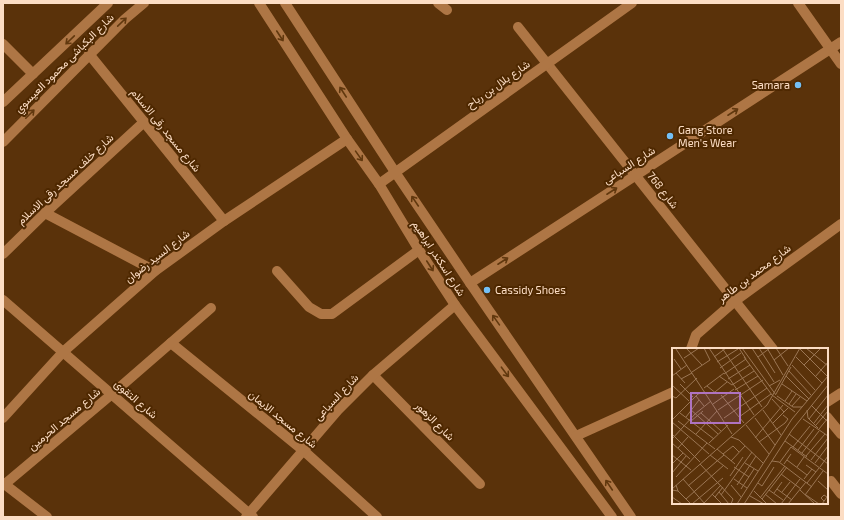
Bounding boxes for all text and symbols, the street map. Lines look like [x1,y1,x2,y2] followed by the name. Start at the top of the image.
[11,10,119,118] street label: شارع البكباشى محمود العيسوي
[117,17,127,27] one-way arrow
[277,30,285,42] one-way arrow
[65,35,75,44] one-way arrow
[463,57,533,112] street label: شارع بلال بن رباح
[752,78,790,91] place label: Samara
[793,80,803,90] marker: Samara
[127,85,204,176] street label: شارع مسجد رقى الاسلام
[339,86,347,98] one-way arrow
[727,108,738,116] one-way arrow
[25,109,35,119] one-way arrow
[678,123,737,149] place label: Gang Store Men's Wear
[14,130,117,228] street label: شارع خلف مسجد رقى الاسلام
[665,131,675,141] marker: Gang Store Men's Wear
[600,143,658,188] street label: شارع السباعى
[355,150,363,161] one-way arrow
[643,169,682,212] street label: شارع 768
[606,186,617,195] one-way arrow
[411,196,419,207] one-way arrow
[408,217,469,299] street label: شارع اسكندر ابراهيم
[122,226,193,287] street label: شارع السيد رضوان
[714,241,794,307] street label: شارع محمد بن طاهر
[497,257,509,265] one-way arrow
[425,260,434,271] one-way arrow
[495,283,566,296] place label: Cassidy Shoes
[482,285,492,295] marker: Cassidy Shoes
[492,315,500,326] one-way arrow
[672,348,828,504] inset map
[500,366,509,377] one-way arrow
[311,370,362,424] street label: شارع السباعى
[111,376,161,423] street label: شارع التقوى
[25,384,104,454] street label: شارع مسجد الحرمين
[245,387,320,452] street label: شارع مسجد الايمان
[411,398,458,445] street label: شارع الزهور
[605,480,613,491] one-way arrow

